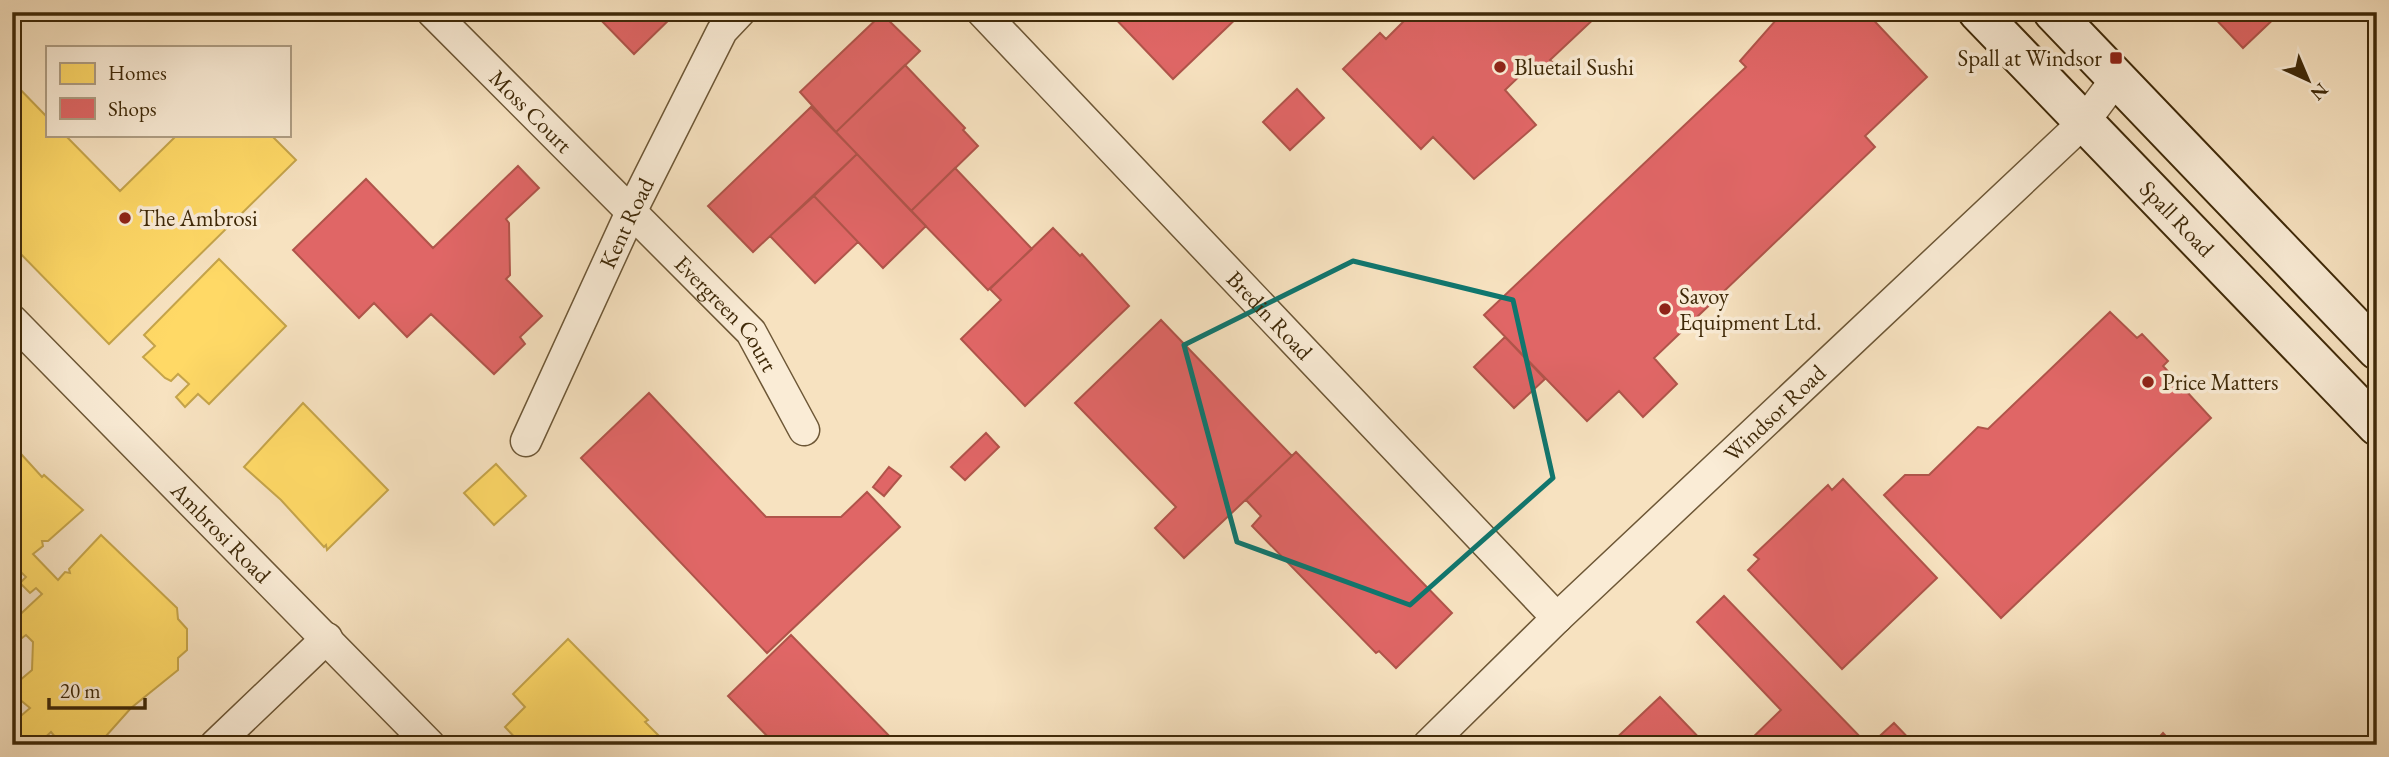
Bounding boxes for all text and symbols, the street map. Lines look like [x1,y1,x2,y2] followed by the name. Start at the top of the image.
[1957,43,2102,73] place label: Spall at Windsor
[46,46,290,136] legend
[2274,46,2344,116] north arrow
[2108,50,2124,66] marker: Spall at Windsor
[1514,52,1634,82] place label: Bluetail Sushi
[108,59,167,86] text: Homes
[1492,59,1508,75] marker: Bluetail Sushi
[483,63,579,160] street label: Moss Court
[2305,78,2334,107] text: N
[108,95,157,122] text: Shops
[592,172,661,273] street label: Kent Road
[2133,174,2221,264] street label: Spall Road
[139,203,258,233] place label: The Ambrosi
[117,210,133,226] marker: The Ambrosi
[668,249,785,378] street label: Evergreen Court
[1220,264,1319,366] street label: Bredin Road
[1679,281,1822,337] place label: Savoy Equipment Ltd.
[1657,301,1673,317] marker: Savoy Equipment Ltd.
[1717,358,1832,468] street label: Windsor Road
[2162,367,2278,397] place label: Price Matters
[2140,374,2156,390] marker: Price Matters
[164,475,278,590] street label: Ambrosi Road
[49,666,145,710] scale bar
[60,677,101,704] text: 20 m

